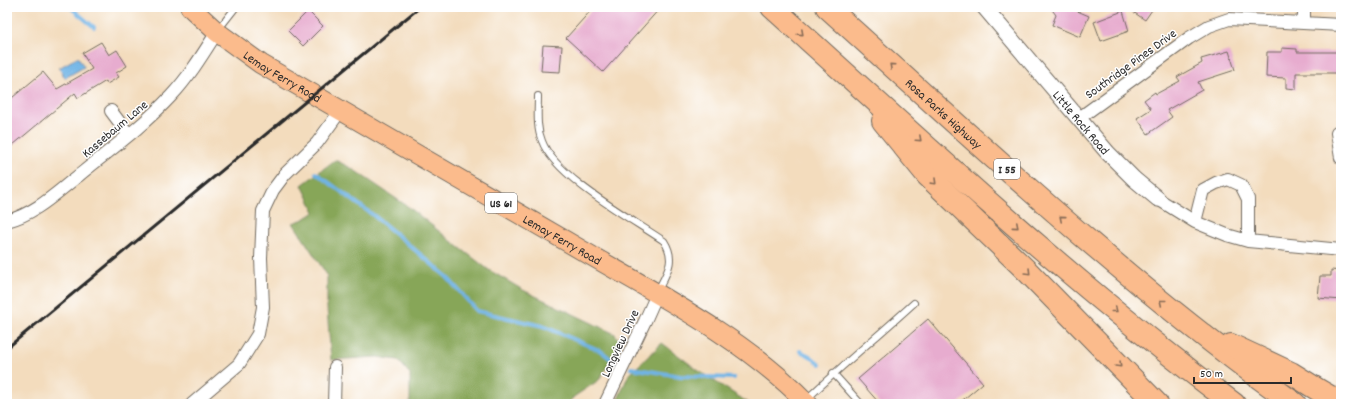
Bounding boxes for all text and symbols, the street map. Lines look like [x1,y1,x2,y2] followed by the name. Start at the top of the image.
[1082,25,1181,105] street label: Southridge Pines Drive
[797,28,804,35] one-way arrow
[238,47,324,109] street label: Lemay Ferry Road
[890,64,897,71] one-way arrow
[900,75,986,155] street label: Rosa Parks Highway
[1047,87,1113,160] street label: Little Rock Road
[78,96,153,163] street label: Kassebaum Lane
[914,134,922,142] one-way arrow
[994,159,1020,179] road number: I 55
[930,177,937,184] one-way arrow
[485,193,517,213] road number: US 61
[518,211,604,271] street label: Lemay Ferry Road
[1059,216,1067,223] one-way arrow
[1011,221,1019,228] one-way arrow
[1023,268,1031,275] one-way arrow
[1159,299,1166,306] one-way arrow
[1110,306,1117,313] one-way arrow
[597,307,645,381] street label: Longview Drive
[1194,359,1291,385] scale bar
[1114,360,1122,368] one-way arrow
[1200,366,1223,383] text: 50 m

